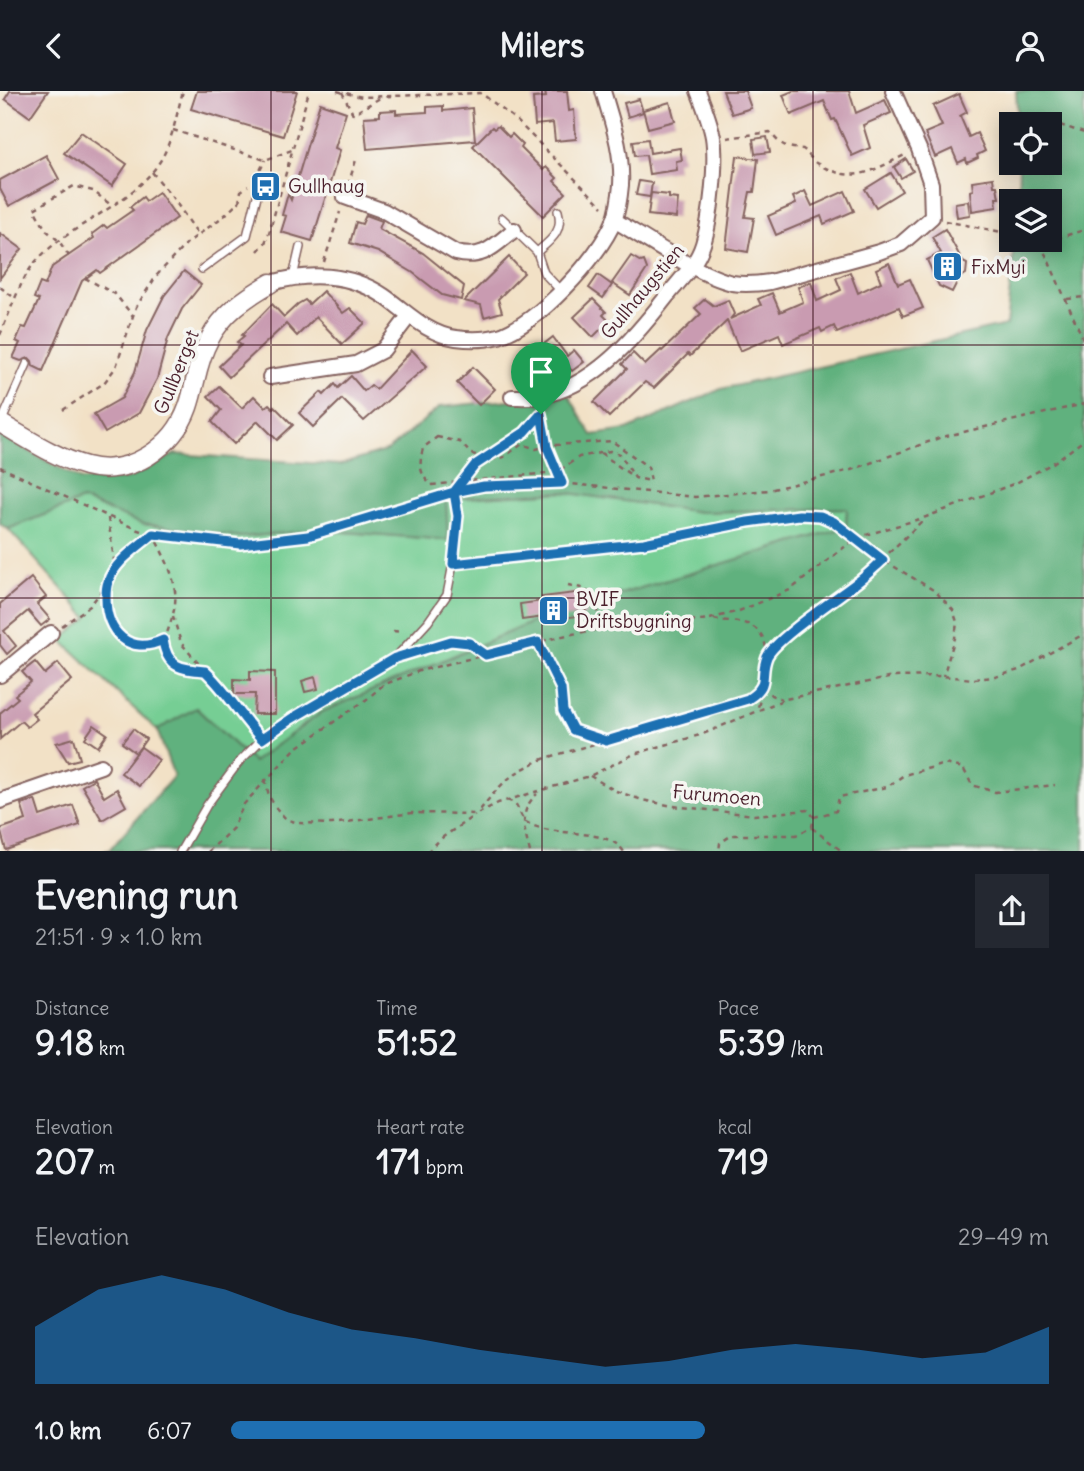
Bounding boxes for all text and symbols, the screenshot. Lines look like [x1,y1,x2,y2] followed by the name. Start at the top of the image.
[499,25,585,66] text: Milers
[35,27,73,65] icon: back
[1011,27,1049,65] icon: person
[999,112,1062,252] map controls
[999,112,1062,175] button: locate
[248,169,282,203] bus stop icon: Gullhaug
[288,174,365,198] place label: Gullhaug
[999,189,1062,252] button: layers
[595,238,689,344] street label: Gullhaugstien
[931,250,965,284] building icon: FixMyi
[971,255,1026,279] place label: FixMyi
[148,326,204,418] street label: Gullberget
[511,342,571,414] pin
[522,353,560,391] icon: arrive
[576,587,691,633] place label: BVIF Driftsbygning
[536,593,570,627] building icon: BVIF Driftsbygning
[672,779,762,811] street label: Furumoen
[35,872,238,919] text: Evening run
[975,874,1049,948] button: share
[35,922,203,951] text: 21:51 · 9 × 1.0 km
[35,996,109,1020] text: Distance
[376,996,417,1020] text: Time
[718,996,759,1020] text: Pace
[35,1020,94,1064] text: 9.18
[376,1020,458,1064] text: 51:52
[718,1020,786,1064] text: 5:39
[94,1036,125,1060] text: km
[786,1036,823,1060] text: /km
[35,1115,113,1139] text: Elevation
[376,1115,464,1139] text: Heart rate
[718,1115,752,1139] text: kcal
[35,1139,94,1183] text: 207
[376,1139,421,1183] text: 171
[718,1139,769,1183] text: 719
[94,1155,115,1179] text: m
[421,1155,464,1179] text: bpm
[35,1222,129,1251] text: Elevation
[958,1222,1049,1251] text: 29–49 m
[35,1416,101,1445] text: 1.0 km
[147,1416,192,1445] text: 6:07

